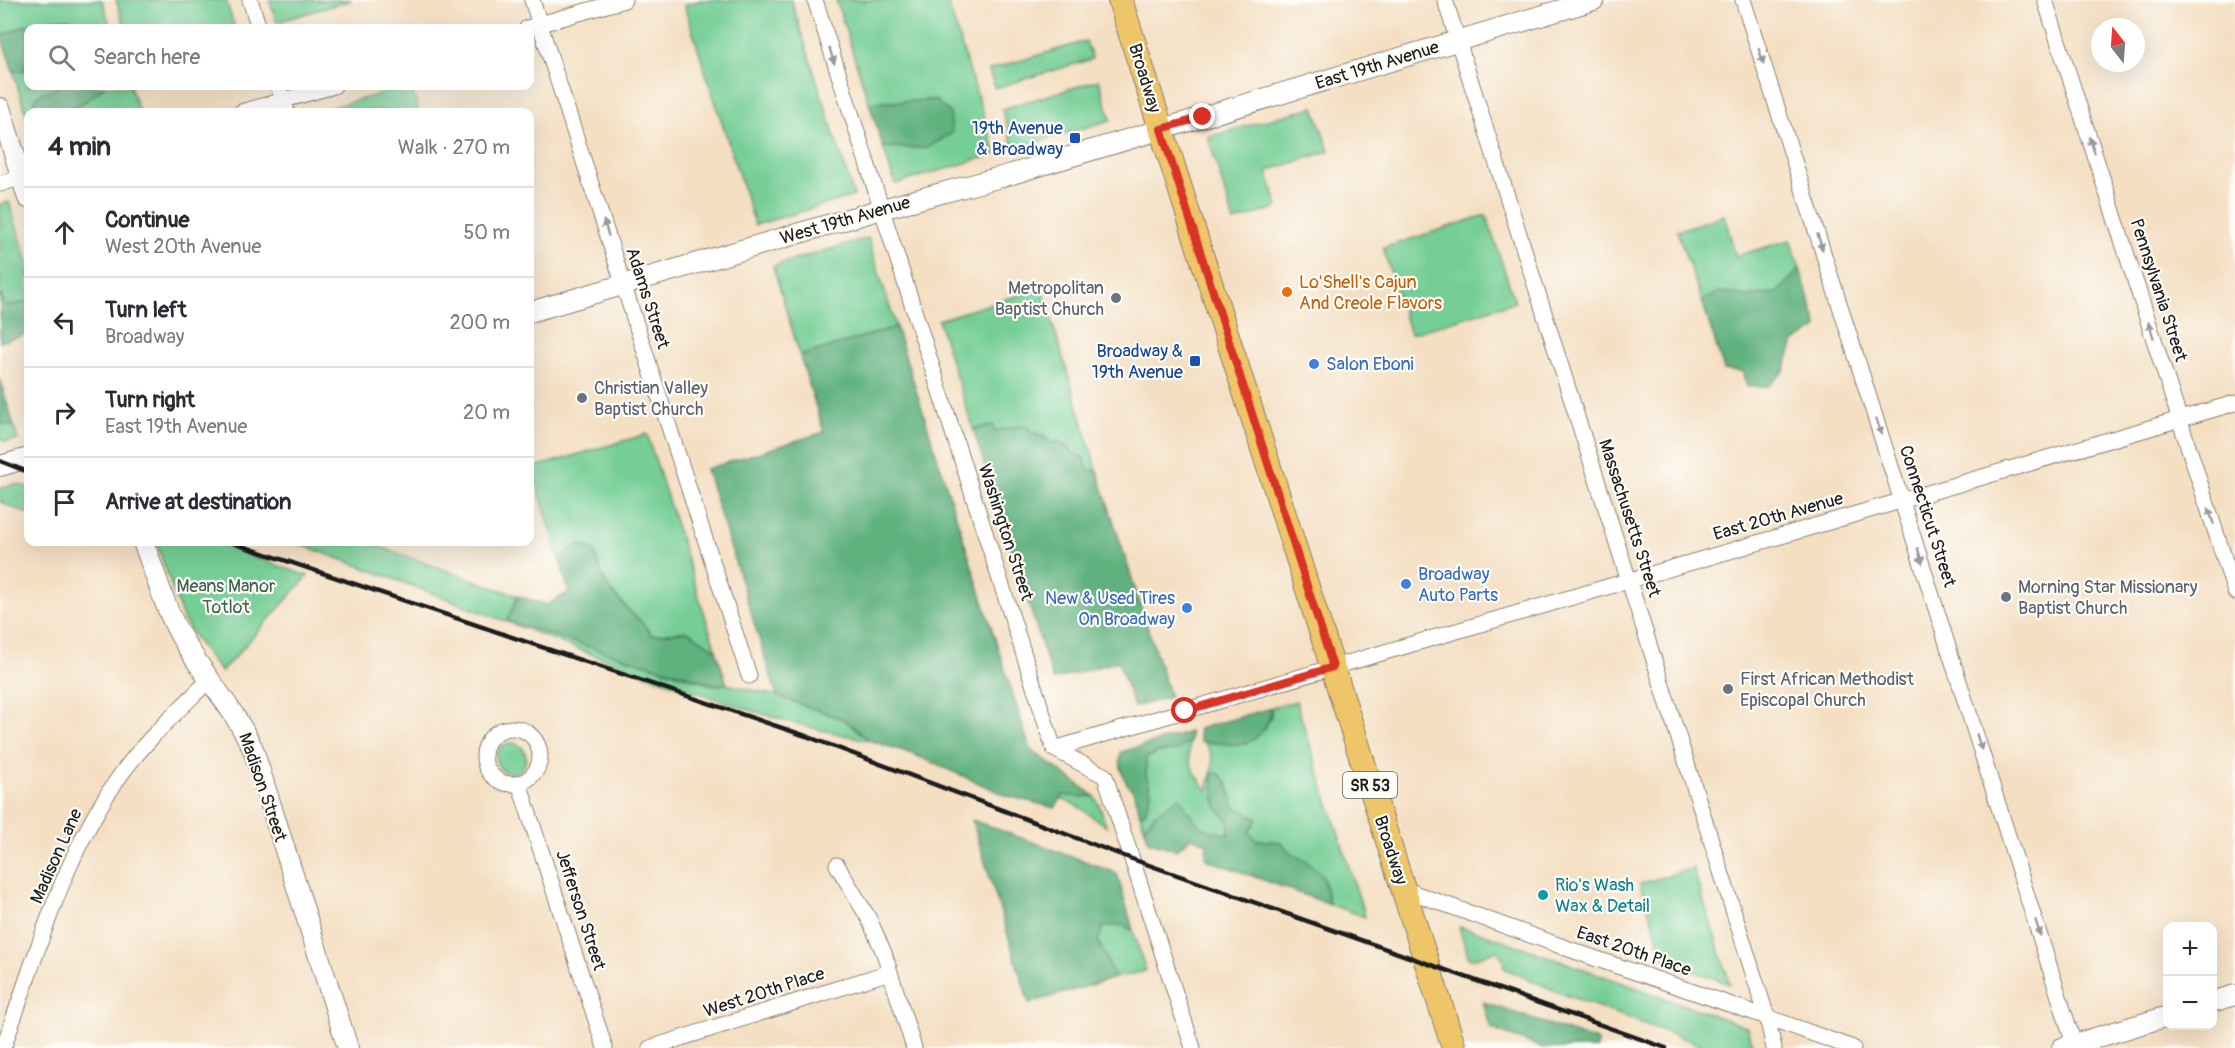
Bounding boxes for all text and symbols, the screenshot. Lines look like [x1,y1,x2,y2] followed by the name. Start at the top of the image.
[2091,18,2145,72] north arrow
[24,24,534,90] search box
[1312,36,1442,95] street label: East 19th Avenue
[45,41,78,74] icon: search
[1123,41,1166,116] street label: Broadway
[93,43,200,71] text: Search here
[828,47,838,65] one-way arrow
[1756,47,1766,65] one-way arrow
[1189,103,1215,129] route end
[972,117,1063,161] place label: 19th Avenue & Broadway
[48,131,111,163] text: 4 min
[1068,131,1082,145] marker: 19th Avenue & Broadway
[398,135,510,160] text: Walk · 270 m
[2087,136,2096,154] one-way arrow
[777,191,913,250] street label: West 19th Avenue
[105,206,189,234] text: Continue
[48,216,81,249] icon: ahead
[2125,216,2193,365] street label: Pennsylvania Street
[600,219,610,237] one-way arrow
[463,220,510,245] text: 50 m
[1816,233,1825,251] one-way arrow
[105,234,261,259] text: West 20th Avenue
[620,244,675,353] street label: Adams Street
[1299,271,1442,315] place label: Lo'Shell's Cajun And Creole Flavors
[995,277,1104,321] place label: Metropolitan Baptist Church
[1280,285,1294,299] marker: Lo'Shell's Cajun And Creole Flavors
[1109,291,1123,305] marker: Metropolitan Baptist Church
[105,296,187,324] text: Turn left
[48,306,81,339] icon: left
[449,310,510,335] text: 200 m
[2146,321,2156,339] one-way arrow
[105,324,184,349] text: Broadway
[1092,340,1183,384] place label: Broadway & 19th Avenue
[1326,353,1414,376] place label: Salon Eboni
[1188,354,1202,368] marker: Broadway & 19th Avenue
[1307,357,1321,371] marker: Salon Eboni
[594,377,708,421] place label: Christian Valley Baptist Church
[105,386,195,414] text: Turn right
[575,391,589,405] marker: Christian Valley Baptist Church
[48,396,81,429] icon: right
[463,400,510,425] text: 20 m
[105,414,247,439] text: East 19th Avenue
[1875,418,1884,436] one-way arrow
[1593,436,1666,601] street label: Massachusetts Street
[1894,442,1961,591] street label: Connecticut Street
[973,461,1039,604] street label: Washington Street
[48,486,81,519] icon: arrive
[1710,487,1846,546] street label: East 20th Avenue
[105,488,291,516] text: Arrive at destination
[2206,507,2215,525] one-way arrow
[1916,547,1925,565] one-way arrow
[1418,563,1498,607] place label: Broadway Auto Parts
[177,575,276,619] park label: Means Manor Totlot
[2018,576,2198,620] place label: Morning Star Missionary Baptist Church
[1399,577,1413,591] marker: Broadway Auto Parts
[1045,587,1175,631] place label: New & Used Tires On Broadway
[1999,590,2013,604] marker: Morning Star Missionary Baptist Church
[1180,601,1194,615] marker: New & Used Tires On Broadway
[1740,668,1915,712] place label: First African Methodist Episcopal Church
[1721,682,1735,696] marker: First African Methodist Episcopal Church
[1171,697,1197,723] route start
[233,730,292,845] street label: Madison Street
[1975,733,1984,751] one-way arrow
[1343,772,1397,798] road number: SR 53
[25,805,88,907] street label: Madison Lane
[1369,813,1413,888] street label: Broadway
[550,847,611,974] street label: Jefferson Street
[1555,874,1650,918] place label: Rio's Wash Wax & Detail
[1536,888,1550,902] marker: Rio's Wash Wax & Detail
[2033,919,2043,937] one-way arrow
[1574,921,1694,982] street label: East 20th Place
[2163,922,2217,1030] map controls
[2163,922,2217,976] button: +
[701,962,828,1023] street label: West 20th Place
[2163,976,2217,1030] button: −

